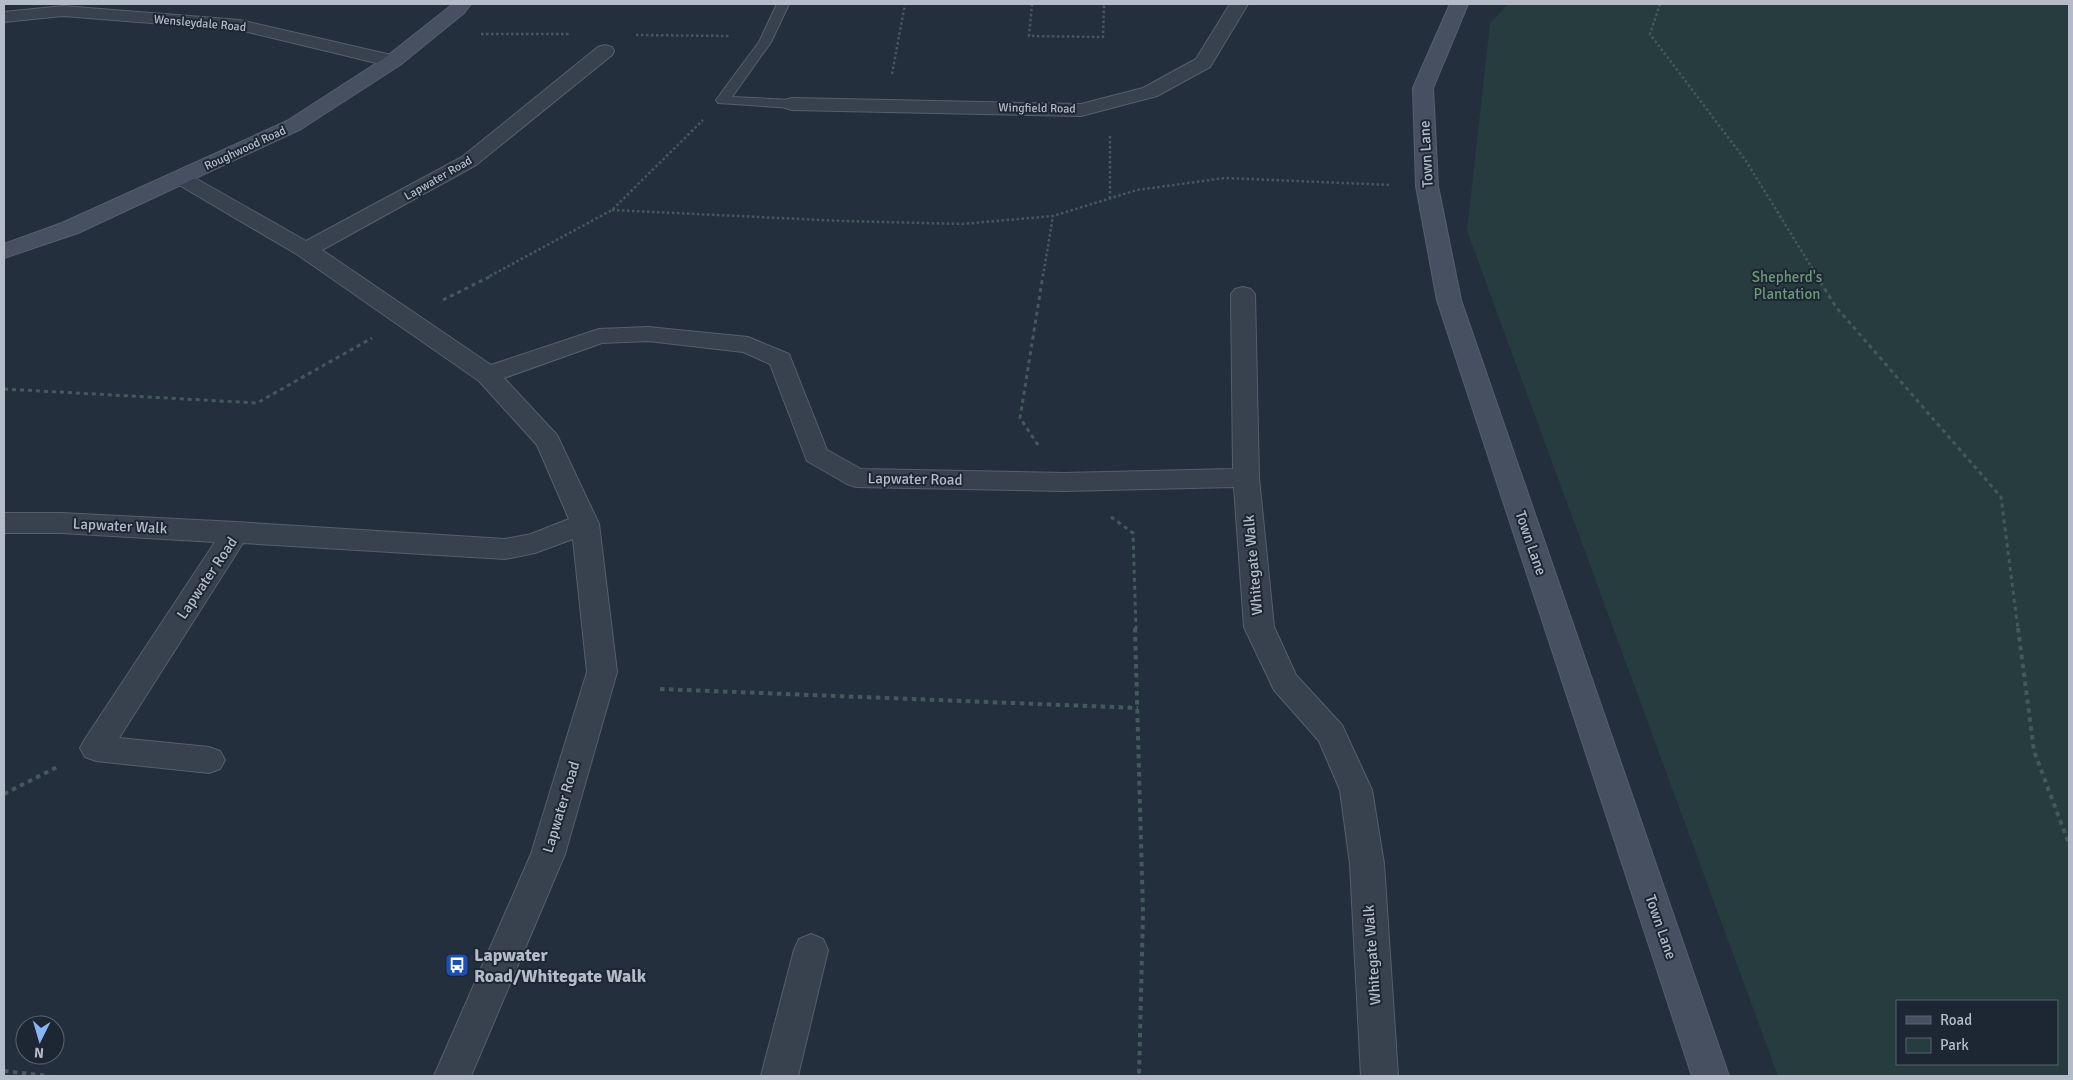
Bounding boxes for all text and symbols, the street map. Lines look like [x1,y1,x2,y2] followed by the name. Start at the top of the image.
[153,12,247,35] street label: Wensleydale Road
[998,100,1076,117] street label: Wingfield Road
[1415,120,1437,188] street label: Town Lane
[202,123,288,174] street label: Roughwood Road
[402,153,475,204] street label: Lapwater Road
[1752,268,1823,303] park label: Shepherd's Plantation
[867,469,963,489] street label: Lapwater Road
[1512,508,1550,578] street label: Town Lane
[1240,514,1266,616] street label: Whitegate Walk
[72,515,168,537] street label: Lapwater Walk
[173,534,241,622] street label: Lapwater Road
[539,759,583,855] street label: Lapwater Road
[1642,892,1680,962] street label: Town Lane
[1359,904,1384,1006] street label: Whitegate Walk
[474,944,647,987] place label: Lapwater Road/Whitegate Walk
[444,952,470,978] bus stop icon: Lapwater Road/Whitegate Walk
[1896,1000,2058,1065] legend
[1940,1011,1972,1029] text: Road
[15,1015,65,1065] north arrow
[1940,1036,1969,1054] text: Park
[33,1044,45,1061] text: N

